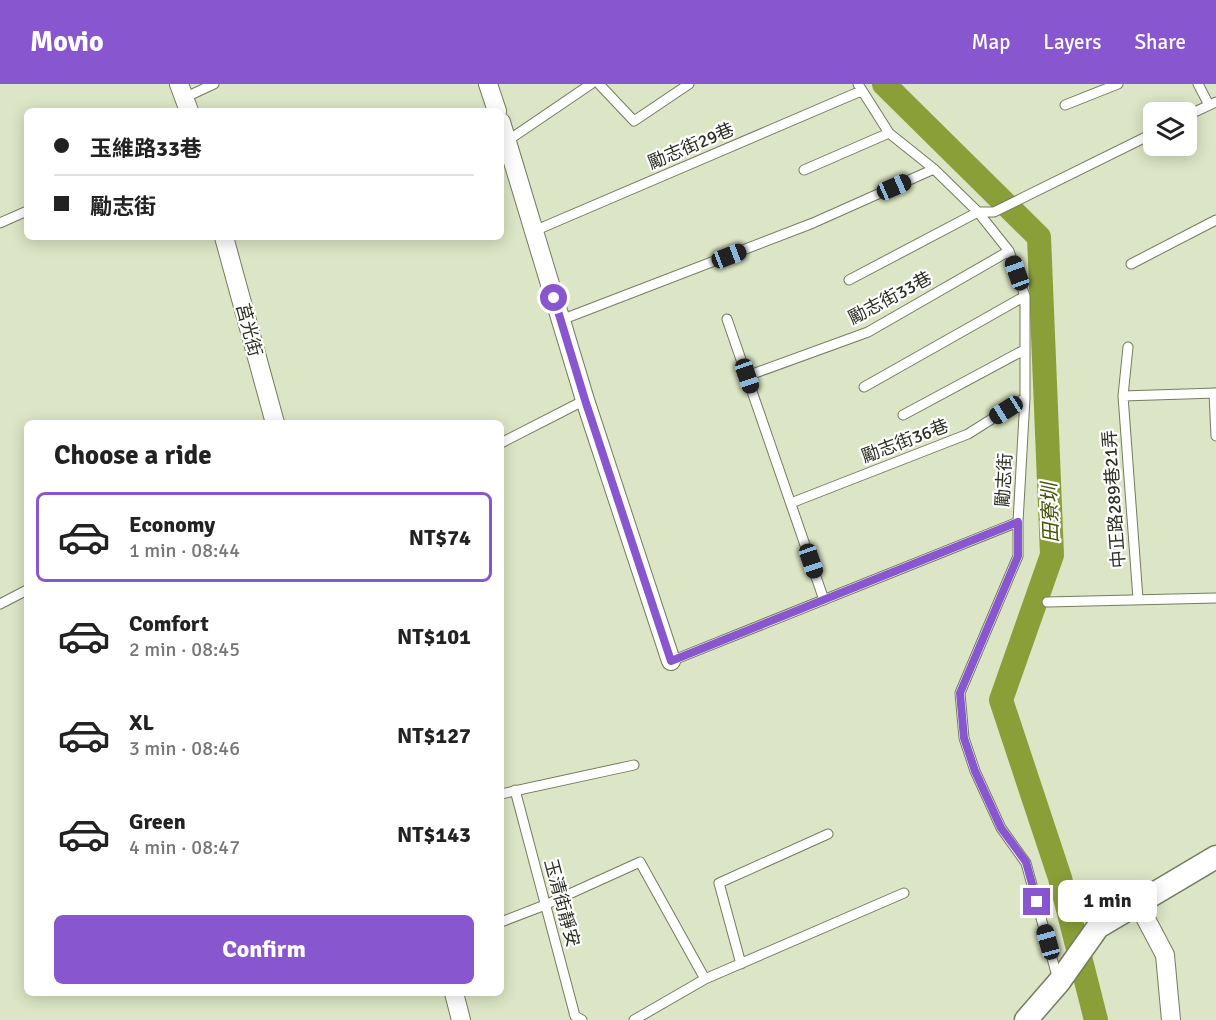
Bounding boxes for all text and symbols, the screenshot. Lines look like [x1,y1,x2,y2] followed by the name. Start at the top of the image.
[30,25,104,59] text: Movio
[972,29,1010,55] text: Map
[1043,29,1101,55] text: Layers
[1134,29,1186,55] text: Share
[1143,102,1197,156] map controls
[1143,102,1197,156] button: layers
[645,118,737,174] street label: 勵志街29巷
[90,135,202,162] text: 玉維路33巷
[874,171,914,203] car
[90,193,156,220] text: 勵志街
[709,241,749,271] car
[1002,253,1032,293] car
[844,267,936,329] street label: 勵志街33巷
[540,284,567,311] route start
[231,301,267,359] street label: 莒光街
[733,356,761,396] car
[986,393,1026,427] car
[858,414,952,468] street label: 勵志街36巷
[1098,429,1130,569] street label: 中正路289巷21弄
[54,439,212,472] text: Choose a ride
[992,452,1016,508] street label: 勵志街
[1037,480,1064,543] water label: 田寮圳
[57,510,111,564] icon: car
[129,511,215,538] text: Economy
[409,524,471,551] text: NT$74
[129,538,240,563] text: 1 min · 08:44
[797,541,825,581] car
[57,609,111,663] icon: car
[129,610,209,637] text: Comfort
[397,623,471,650] text: NT$101
[129,637,240,662] text: 2 min · 08:45
[57,708,111,762] icon: car
[129,709,154,736] text: XL
[397,722,471,749] text: NT$127
[129,736,240,761] text: 3 min · 08:46
[57,807,111,861] icon: car
[129,808,186,835] text: Green
[397,821,471,848] text: NT$143
[129,835,240,860] text: 4 min · 08:47
[540,857,584,949] street label: 玉清街靜安
[1058,881,1157,923] callout: 1 min
[1023,888,1050,915] route end
[1083,888,1132,913] text: 1 min
[54,915,474,984] button: Confirm
[1034,922,1062,962] car

